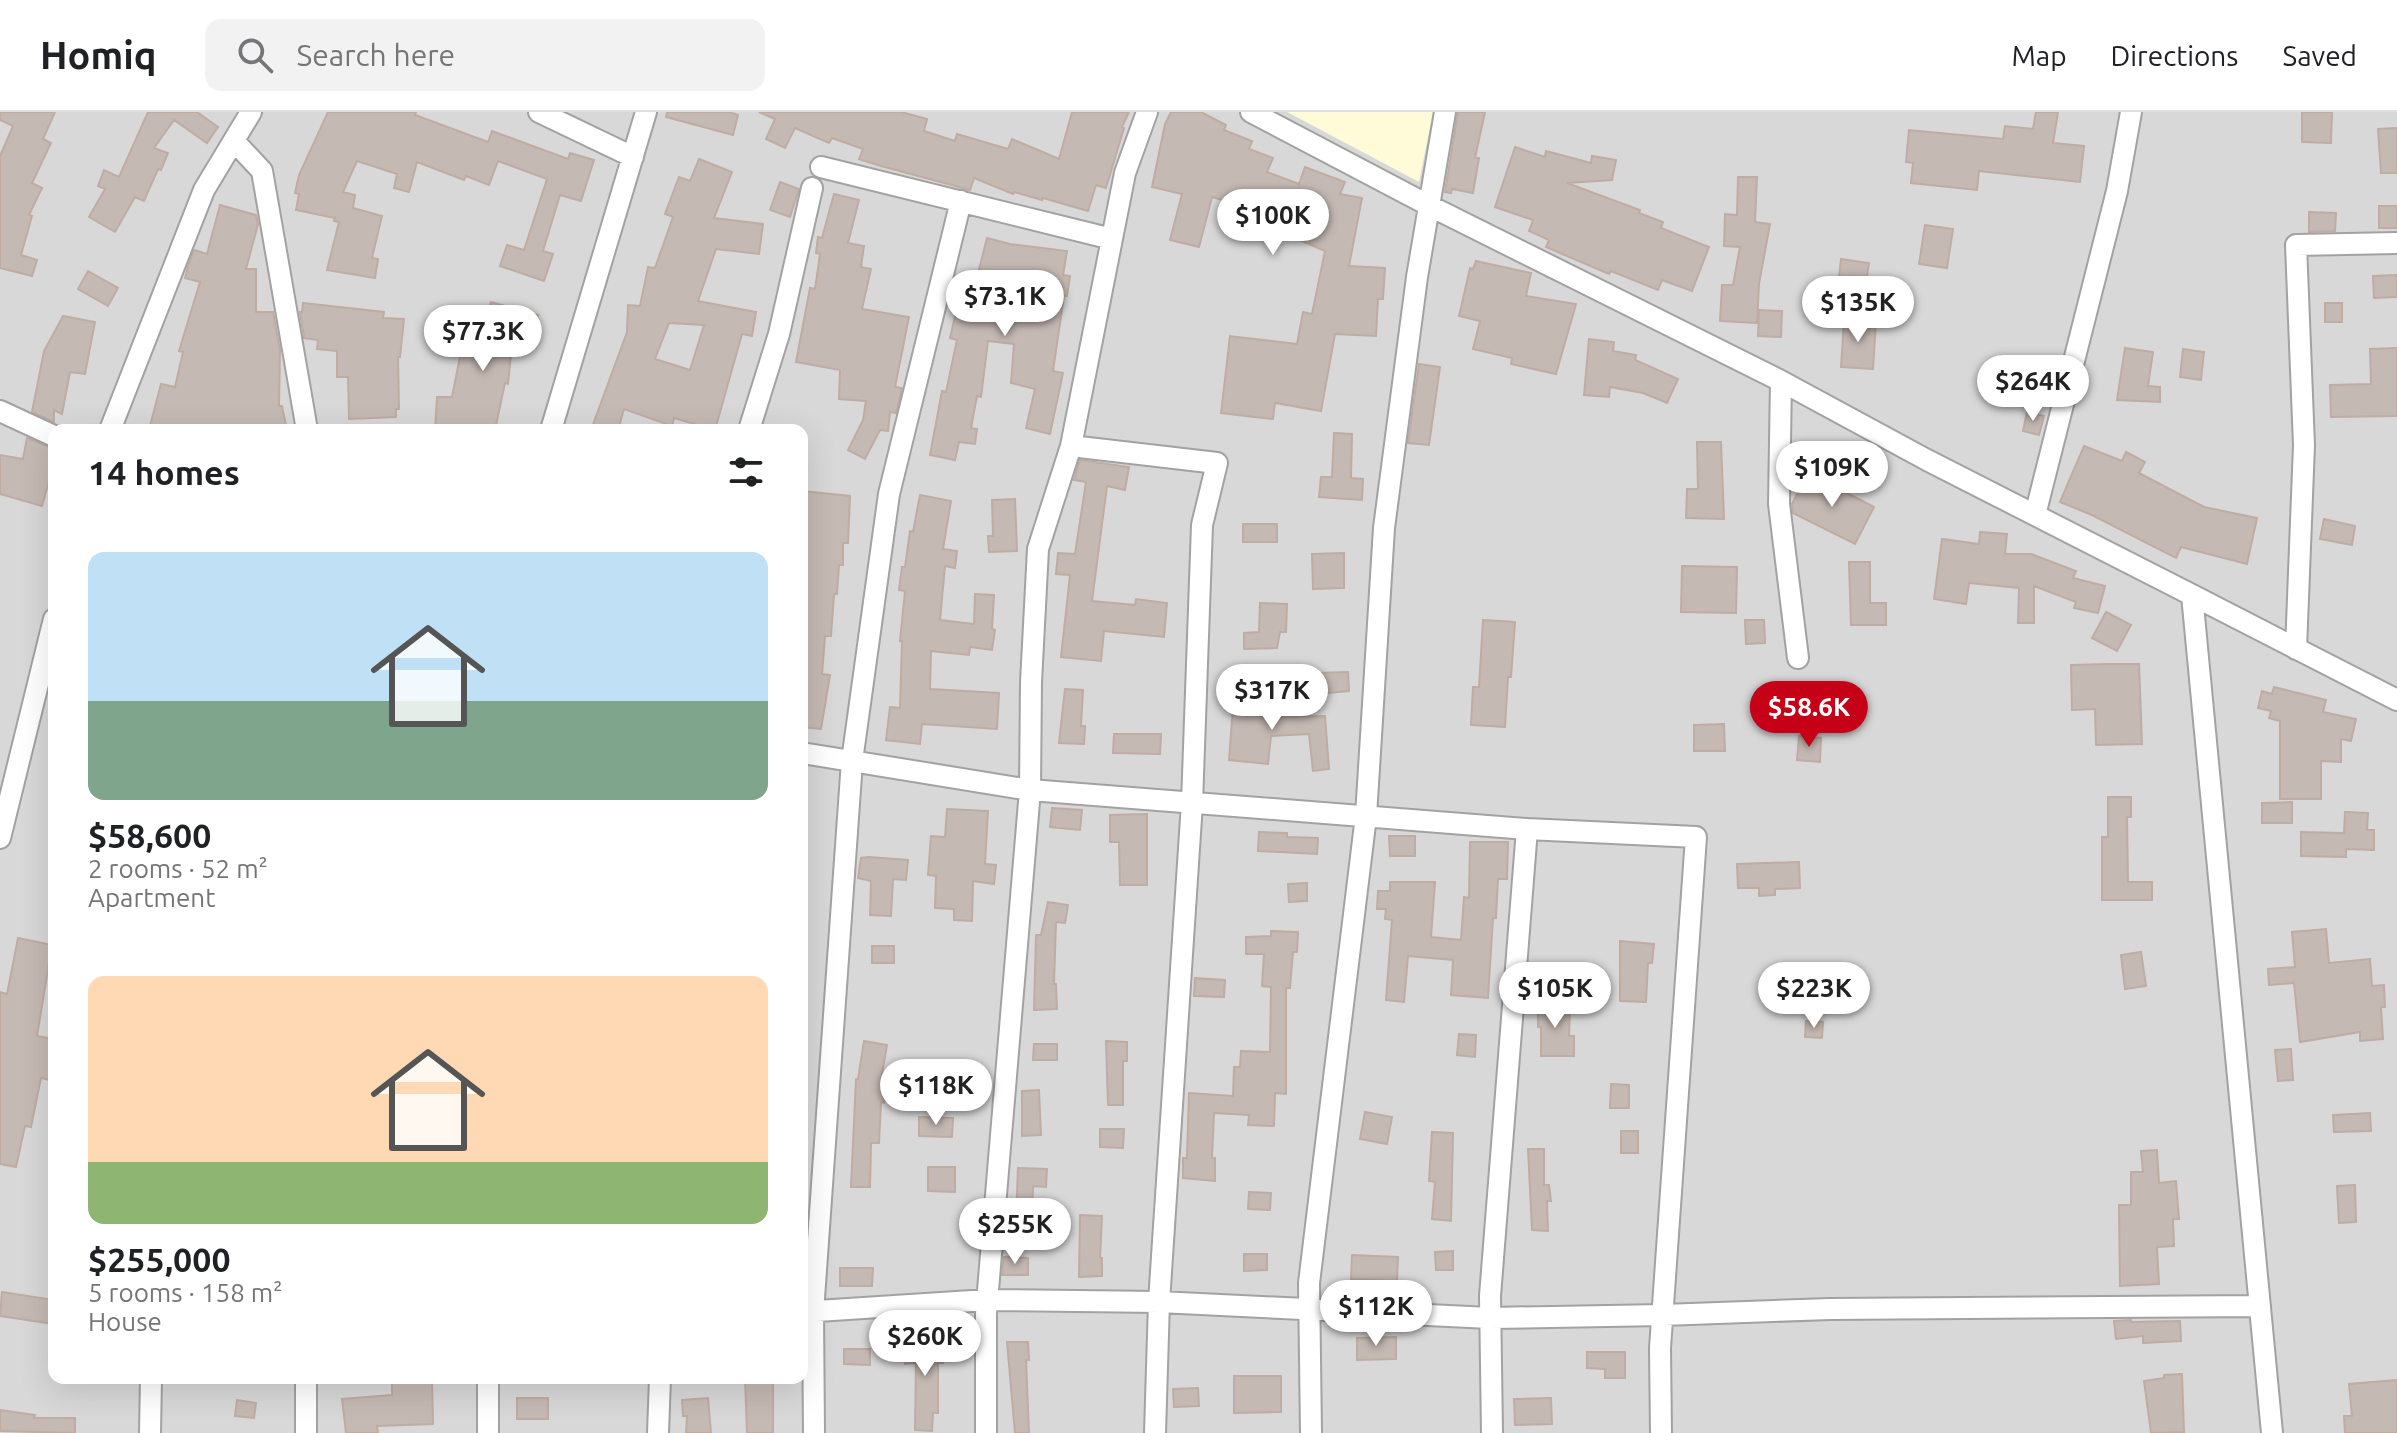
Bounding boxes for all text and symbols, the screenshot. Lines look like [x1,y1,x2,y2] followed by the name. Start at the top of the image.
[205,19,765,91] search box
[233,33,277,77] icon: search
[40,34,157,76] text: Homiq
[297,38,455,72] text: Search here
[2011,40,2067,71] text: Map
[2111,40,2238,71] text: Directions
[2282,40,2357,71] text: Saved
[1217,189,1329,257] pin: $100K
[1235,200,1311,229] text: $100K
[940,270,1070,338] pin: $73.1K
[1802,276,1914,344] pin: $135K
[964,281,1046,310] text: $73.1K
[1820,287,1896,316] text: $135K
[418,305,548,373] pin: $77.3K
[442,316,524,345] text: $77.3K
[1977,355,2089,423] pin: $264K
[1995,366,2071,395] text: $264K
[1776,441,1888,509] pin: $109K
[724,450,768,494] icon: filters
[1794,452,1870,481] text: $109K
[88,453,240,491] text: 14 homes
[356,604,500,748] icon: home
[1216,664,1328,732] pin: $317K
[1234,675,1310,704] text: $317K
[1744,681,1874,749] pin: $58.6K
[1768,692,1850,721] text: $58.6K
[88,816,211,854] text: $58,600
[88,854,268,883] text: 2 rooms · 52 m²
[88,883,215,912] text: Apartment
[1499,962,1611,1030] pin: $105K
[1758,962,1870,1030] pin: $223K
[1517,973,1593,1002] text: $105K
[1776,973,1852,1002] text: $223K
[356,1028,500,1172] icon: home
[880,1059,992,1127] pin: $118K
[898,1070,974,1099] text: $118K
[959,1198,1071,1266] pin: $255K
[977,1209,1053,1238] text: $255K
[88,1240,231,1278] text: $255,000
[88,1278,283,1307] text: 5 rooms · 158 m²
[1320,1280,1432,1348] pin: $112K
[1338,1291,1414,1320] text: $112K
[88,1307,162,1336] text: House
[869,1310,981,1378] pin: $260K
[887,1321,963,1350] text: $260K

